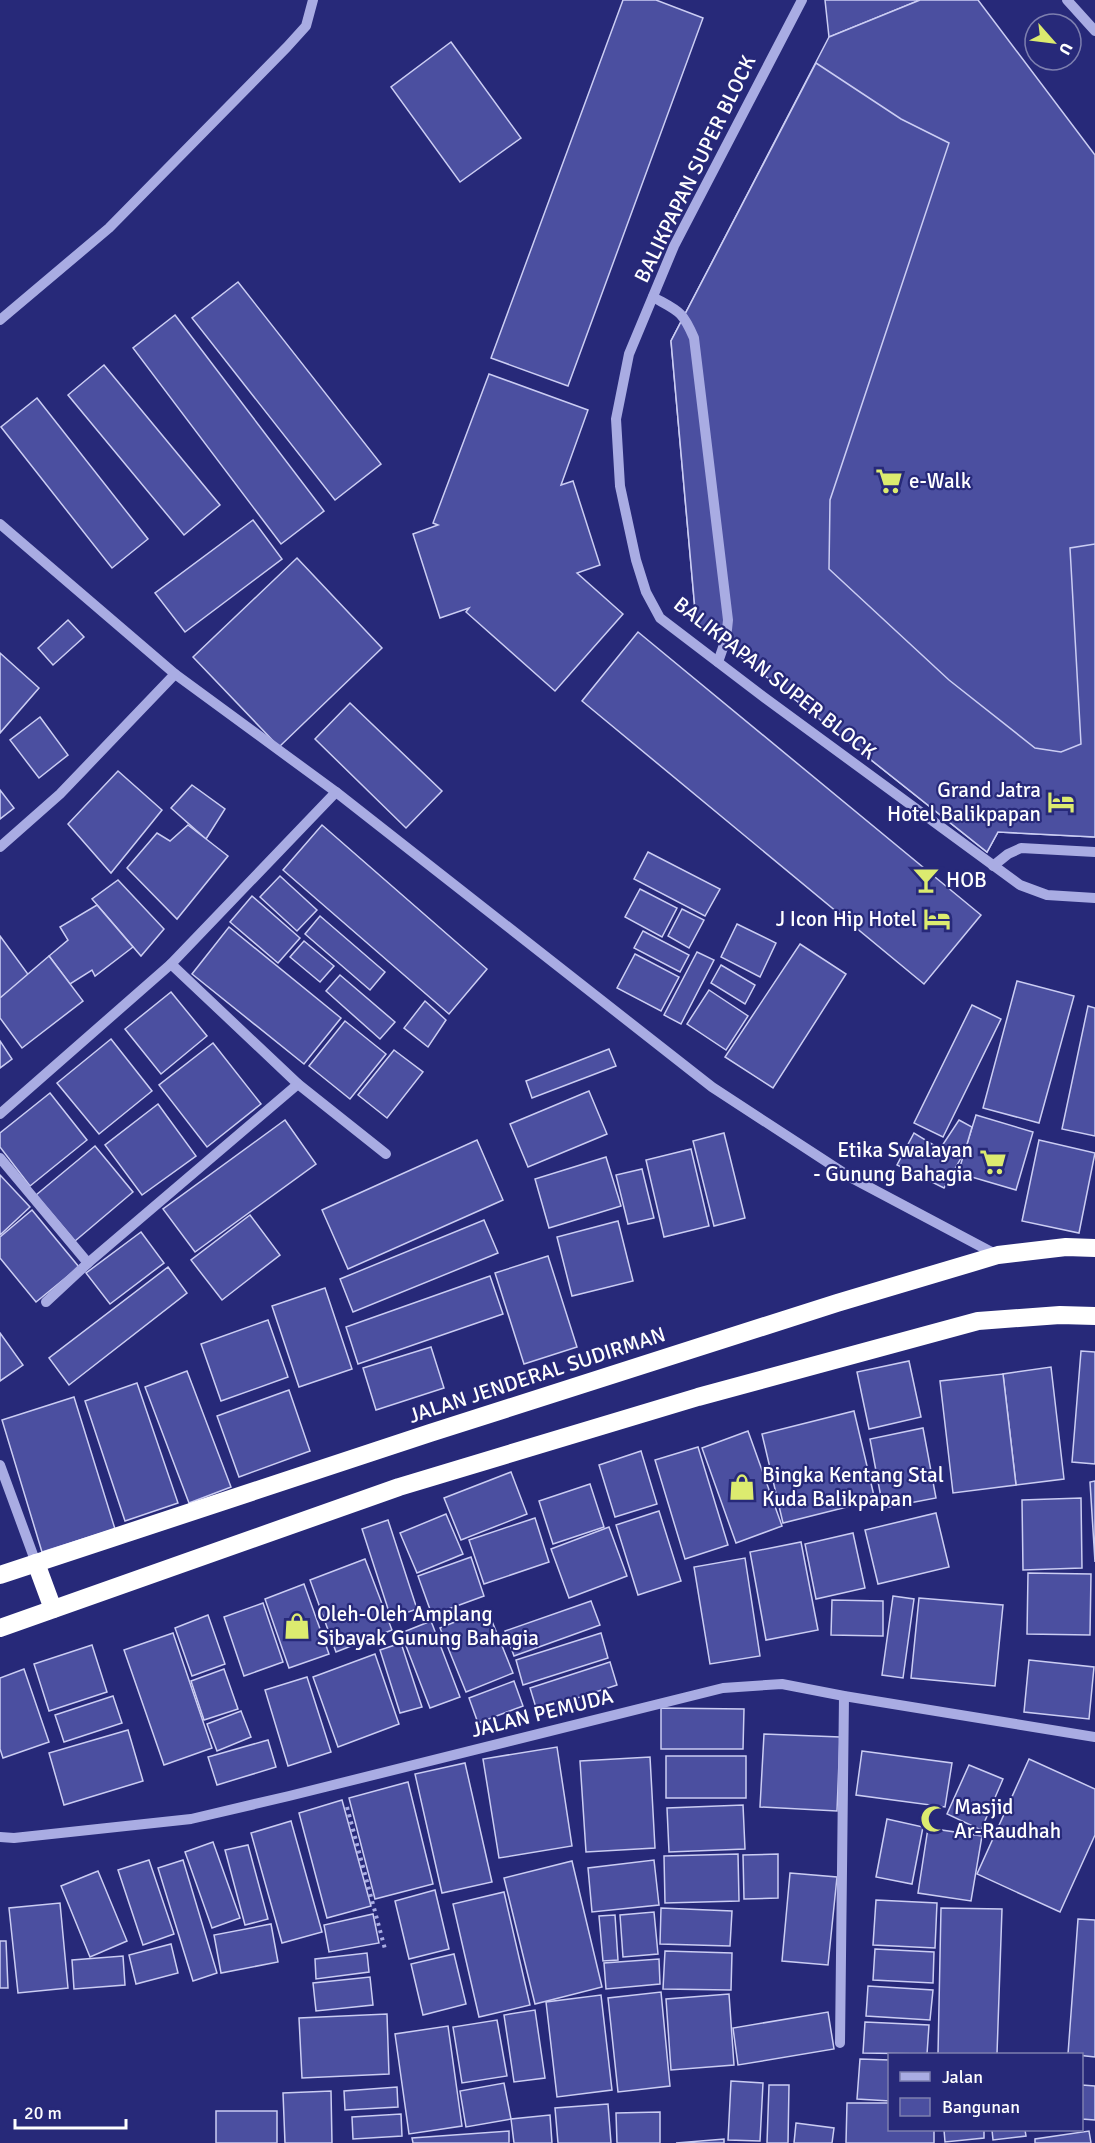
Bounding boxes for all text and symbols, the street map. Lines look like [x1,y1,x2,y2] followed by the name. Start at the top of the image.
[1023,12,1083,72] north arrow
[1054,39,1077,58] text: U
[629,51,762,287] street label: BALIKPAPAN SUPER BLOCK
[874,466,904,496] supermarket icon: e-Walk
[909,468,972,494] place label: e-Walk
[669,591,882,765] street label: BALIKPAPAN SUPER BLOCK
[887,777,1041,827] place label: Grand Jatra Hotel Balikpapan
[1046,787,1076,817] hotel icon: Grand Jatra Hotel Balikpapan
[911,865,941,895] bar icon: HOB
[946,867,987,893] place label: HOB
[922,904,952,934] hotel icon: J Icon Hip Hotel
[776,906,917,932] place label: J Icon Hip Hotel
[813,1137,973,1187] place label: Etika Swalayan - Gunung Bahagia
[978,1147,1008,1177] supermarket icon: Etika Swalayan - Gunung Bahagia
[405,1321,669,1429] street label: JALAN JENDERAL SUDIRMAN
[762,1462,944,1512] place label: Bingka Kentang Stal Kuda Balikpapan
[727,1472,757,1502] shop icon: Bingka Kentang Stal Kuda Balikpapan
[317,1601,539,1651] place label: Oleh-Oleh Amplang Sibayak Gunung Bahagia
[282,1611,312,1641] shop icon: Oleh-Oleh Amplang Sibayak Gunung Bahagia
[468,1683,616,1743] street label: JALAN PEMUDA
[954,1794,1061,1844] place label: Masjid Ar-Raudhah
[919,1804,949,1834] mosque icon: Masjid Ar-Raudhah
[888,2053,1083,2131] legend
[942,2066,983,2088] text: Jalan
[15,2092,126,2130] scale bar
[942,2096,1020,2118] text: Bangunan
[24,2102,62,2124] text: 20 m

